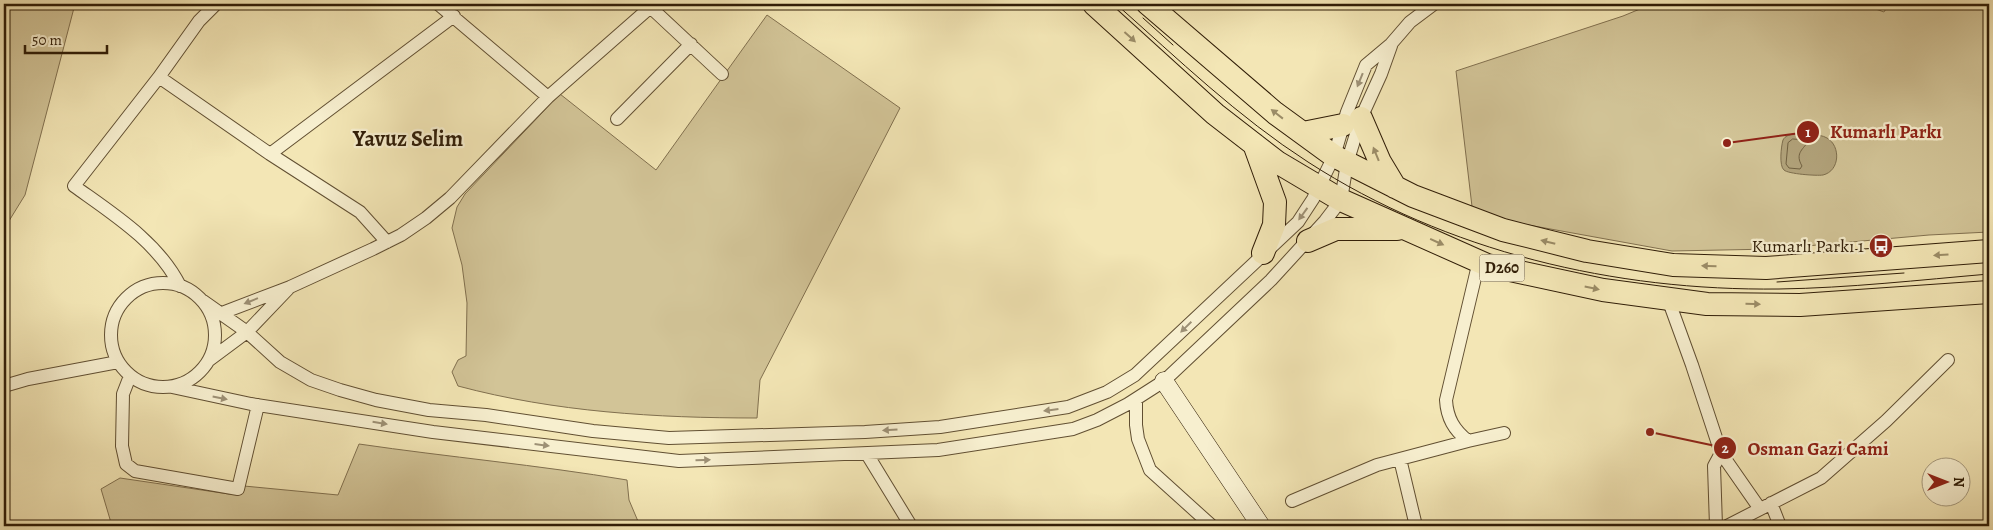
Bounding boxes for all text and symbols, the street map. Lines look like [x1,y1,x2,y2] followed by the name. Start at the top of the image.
[25,22,108,54] scale bar
[32,30,62,50] text: 50 m
[1124,31,1136,42] one-way arrow
[1356,73,1364,88] one-way arrow
[1270,109,1284,119] one-way arrow
[1796,115,1952,149] callout: Kumarlı Parkı
[1830,119,1942,145] text: Kumarlı Parkı
[1805,122,1811,142] text: 1
[352,124,463,154] district label: Yavuz Selim
[1372,147,1380,161] one-way arrow
[1298,208,1308,221] one-way arrow
[1868,233,1894,259] bus stop icon: Kumarlı Parkı 1
[1751,234,1864,258] place label: Kumarlı Parkı 1
[1541,237,1556,245] one-way arrow
[1430,239,1444,247] one-way arrow
[1932,251,1948,259] one-way arrow
[1480,254,1524,282] road number: D260
[1700,262,1716,270] one-way arrow
[1584,284,1600,292] one-way arrow
[244,298,258,306] one-way arrow
[1746,301,1762,309] one-way arrow
[1181,321,1193,333] one-way arrow
[212,394,228,402] one-way arrow
[1043,406,1059,414] one-way arrow
[373,419,389,427] one-way arrow
[881,427,897,435] one-way arrow
[1713,431,1899,465] callout: Osman Gazi Cami
[1748,436,1889,462] text: Osman Gazi Cami
[1721,438,1729,458] text: 2
[534,441,550,449] one-way arrow
[695,456,711,464] one-way arrow
[1920,458,1970,508] north arrow
[1949,477,1968,487] text: N

